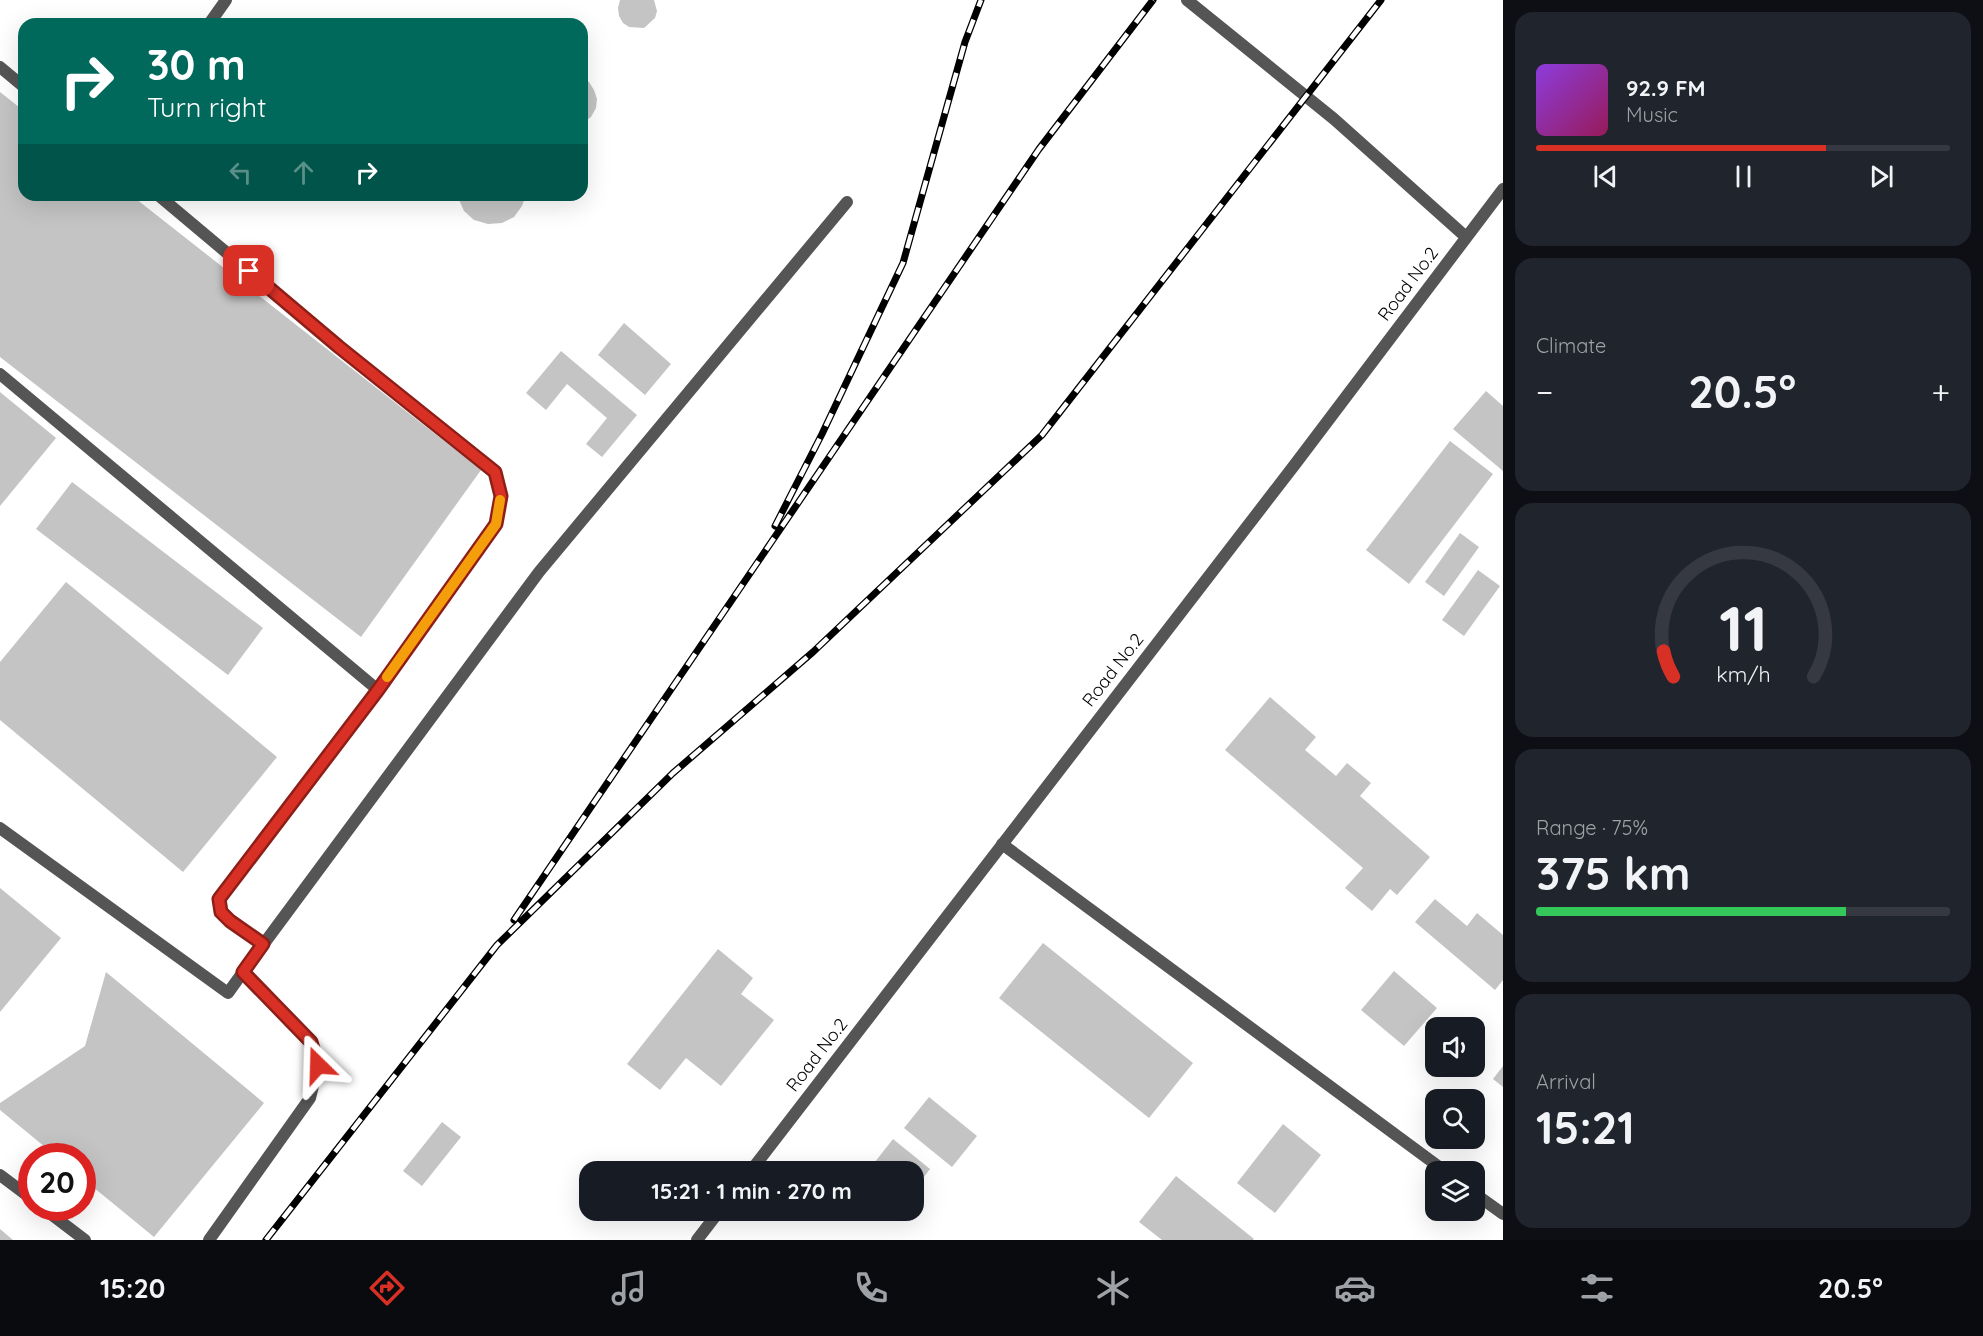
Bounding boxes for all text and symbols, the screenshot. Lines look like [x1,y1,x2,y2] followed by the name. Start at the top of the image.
[147,38,246,91] text: 30 m
[48,42,126,120] icon: right
[1626,74,1706,102] text: 92.9 FM
[147,90,266,124] text: Turn right
[1626,102,1678,127] text: Music
[224,156,257,189] icon: left
[287,156,320,189] icon: ahead
[350,156,383,189] icon: right
[1589,160,1622,193] icon: previous
[1727,160,1760,193] icon: pause
[1865,160,1898,193] icon: next
[1372,242,1443,325] street label: Road No.2
[223,245,274,296] pin
[232,254,265,287] icon: arrive
[1536,333,1606,358] text: Climate
[1688,363,1796,419] text: 20.5°
[1536,371,1553,412] text: −
[1931,371,1950,412] text: +
[1719,589,1767,667] text: 11
[1077,628,1148,711] street label: Road No.2
[1716,661,1770,687] text: km/h
[1536,815,1648,840] text: Range · 75%
[1536,845,1691,901] text: 375 km
[781,1013,852,1096] street label: Road No.2
[1425,1017,1485,1221] map controls
[1425,1017,1485,1077] button: sound
[286,1033,350,1097] position arrow
[1536,1069,1596,1094] text: Arrival
[1425,1089,1485,1149] button: search
[1536,1099,1635,1155] text: 15:21
[18,1143,96,1221] speed limit sign: 20
[1425,1161,1485,1221] button: layers
[651,1177,852,1205] text: 15:21 · 1 min · 270 m
[366,1267,408,1309] icon: directions
[608,1267,650,1309] icon: music
[850,1267,892,1309] icon: phone
[1092,1267,1134,1309] icon: climate
[1334,1267,1376,1309] icon: car
[1576,1267,1618,1309] icon: filters
[100,1271,165,1305] text: 15:20
[1818,1271,1883,1305] text: 20.5°

